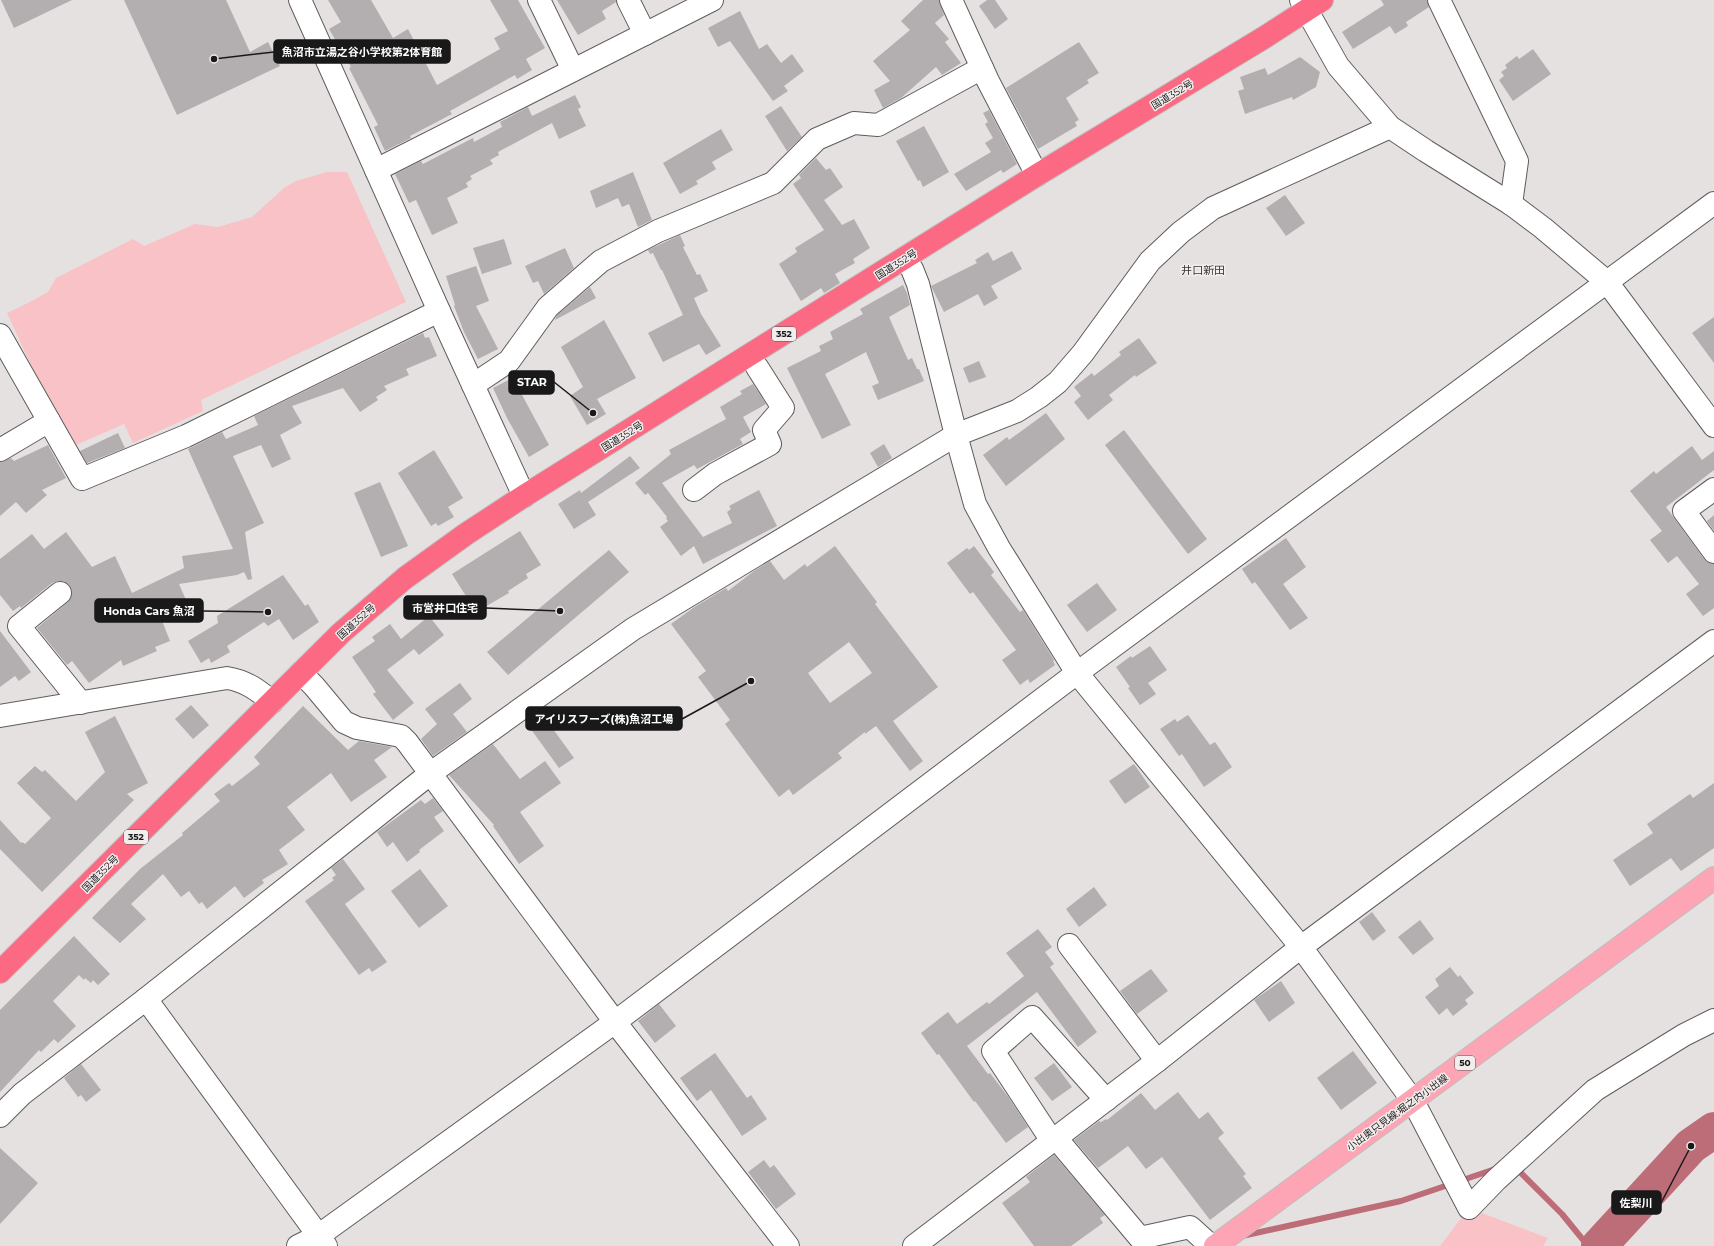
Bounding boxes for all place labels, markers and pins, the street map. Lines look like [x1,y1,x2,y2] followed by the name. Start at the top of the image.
[274,40,450,63] callout: 魚沼市立湯之谷小学校第2体育館
[509,371,554,394] callout: STAR
[404,596,486,619] callout: 市営井口住宅
[95,599,203,622] callout: Honda Cars 魚沼
[526,707,682,730] callout: アイリスフーズ(株)魚沼工場
[1612,1191,1661,1214] callout: 佐梨川

